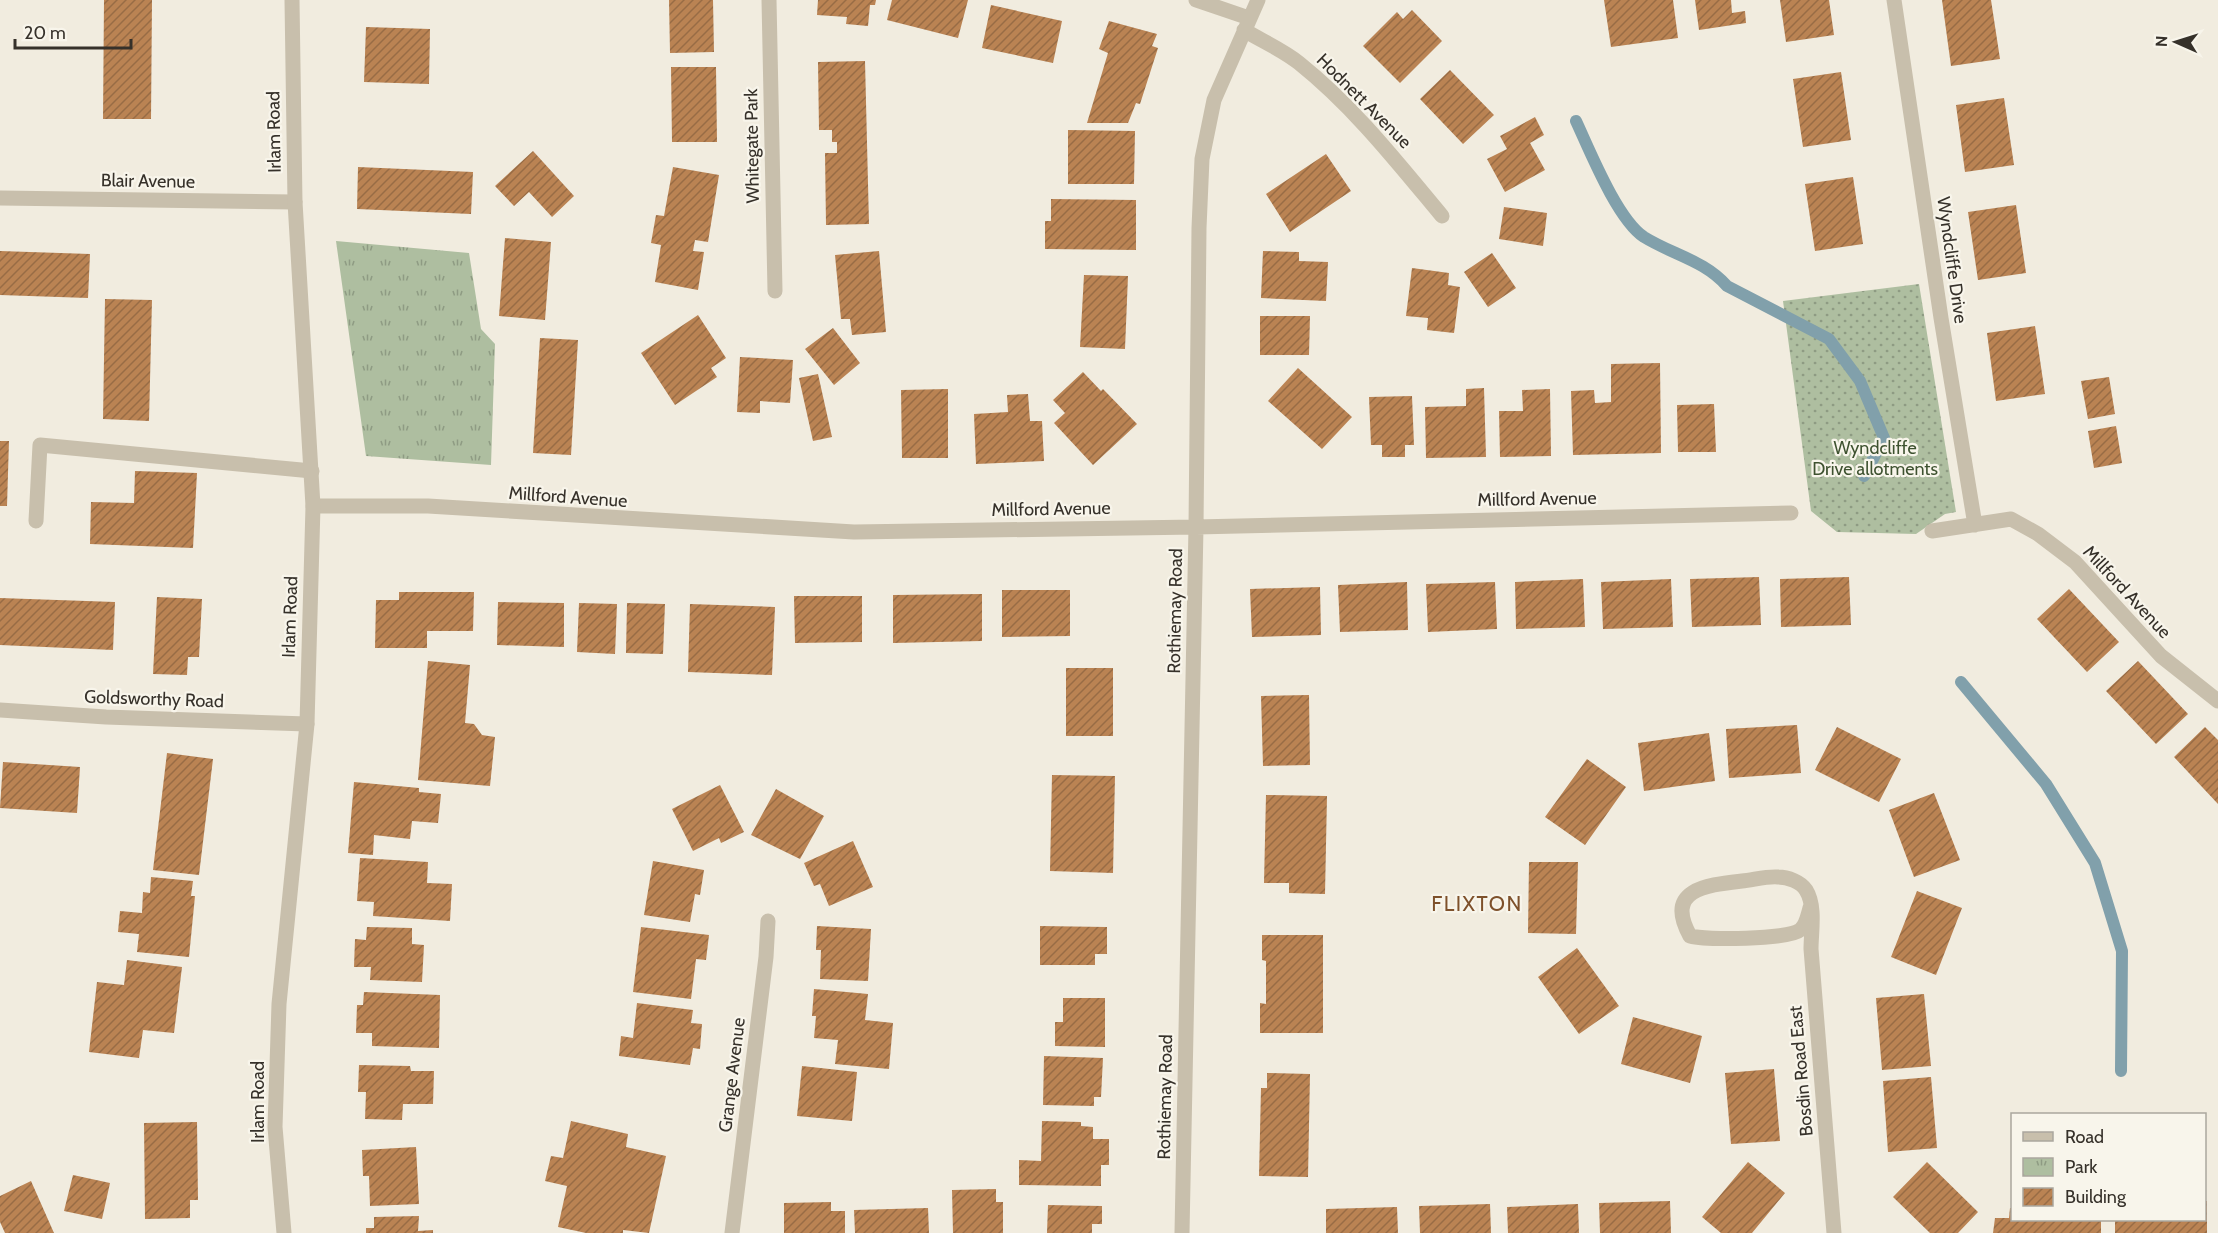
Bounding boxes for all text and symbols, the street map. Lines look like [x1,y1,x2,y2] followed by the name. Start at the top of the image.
[15,12,130,50] scale bar
[2146,12,2206,72] north arrow
[24,22,66,44] text: 20 m
[2152,35,2171,47] text: N
[1312,49,1416,153] street label: Hodnett Avenue
[740,87,764,204] street label: Whitegate Park
[262,91,286,173] street label: Irlam Road
[101,169,195,193] street label: Blair Avenue
[1932,195,1972,325] street label: Wyndcliffe Drive
[1812,437,1938,480] park label: Wyndcliffe Drive allotments
[508,482,628,512] street label: Millford Avenue
[1477,487,1597,511] street label: Millford Avenue
[991,497,1111,521] street label: Millford Avenue
[2078,541,2176,643] street label: Millford Avenue
[1163,548,1187,674] street label: Rothiemay Road
[278,576,302,658] street label: Irlam Road
[84,686,224,712] street label: Goldsworthy Road
[1431,891,1523,916] district label: FLIXTON
[1784,1005,1818,1137] street label: Bosdin Road East
[714,1016,750,1134] street label: Grange Avenue
[1153,1034,1177,1160] street label: Rothiemay Road
[247,1061,269,1143] street label: Irlam Road
[2011,1113,2206,1221] legend
[2065,1126,2104,1148] text: Road
[2065,1156,2098,1178] text: Park
[2065,1186,2127,1208] text: Building

